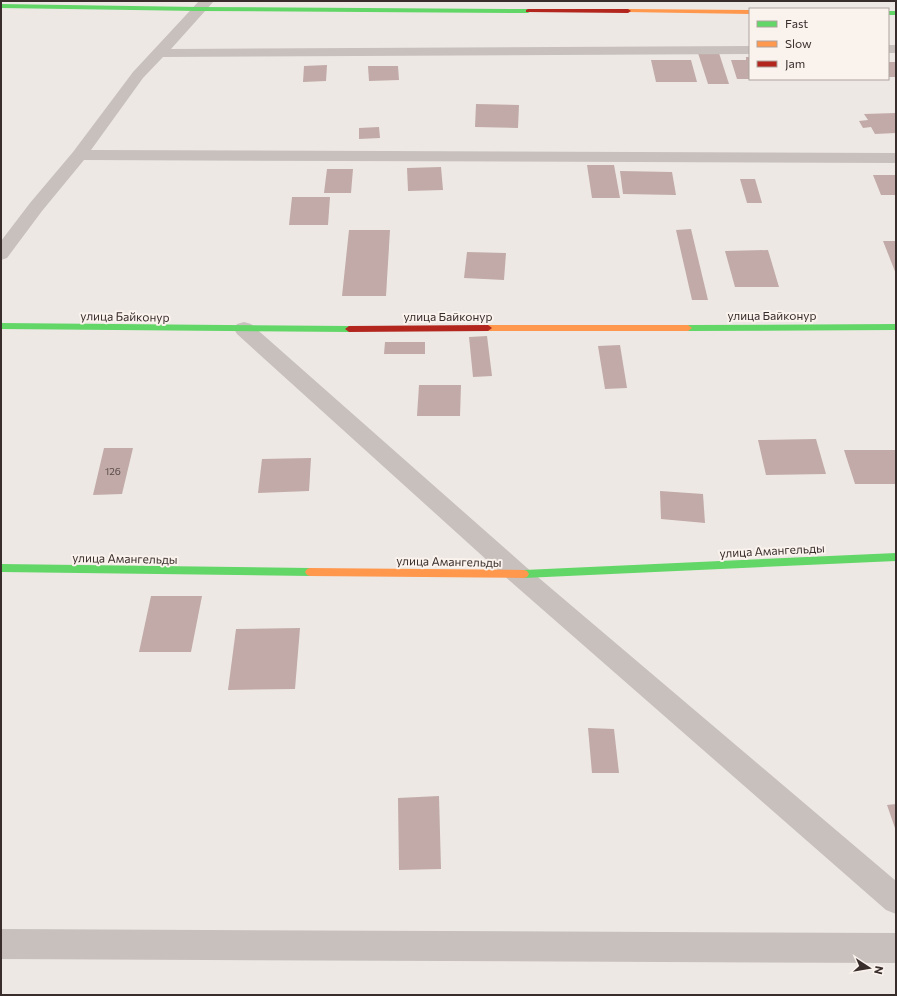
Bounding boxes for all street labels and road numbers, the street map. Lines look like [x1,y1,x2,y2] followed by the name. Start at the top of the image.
[80,308,170,324] street label: улица Байконур
[727,308,817,322] street label: улица Байконур
[403,309,493,323] street label: улица Байконур
[719,540,825,560] street label: улица Амангельды
[72,550,178,566] street label: улица Амангельды
[396,553,502,569] street label: улица Амангельды

